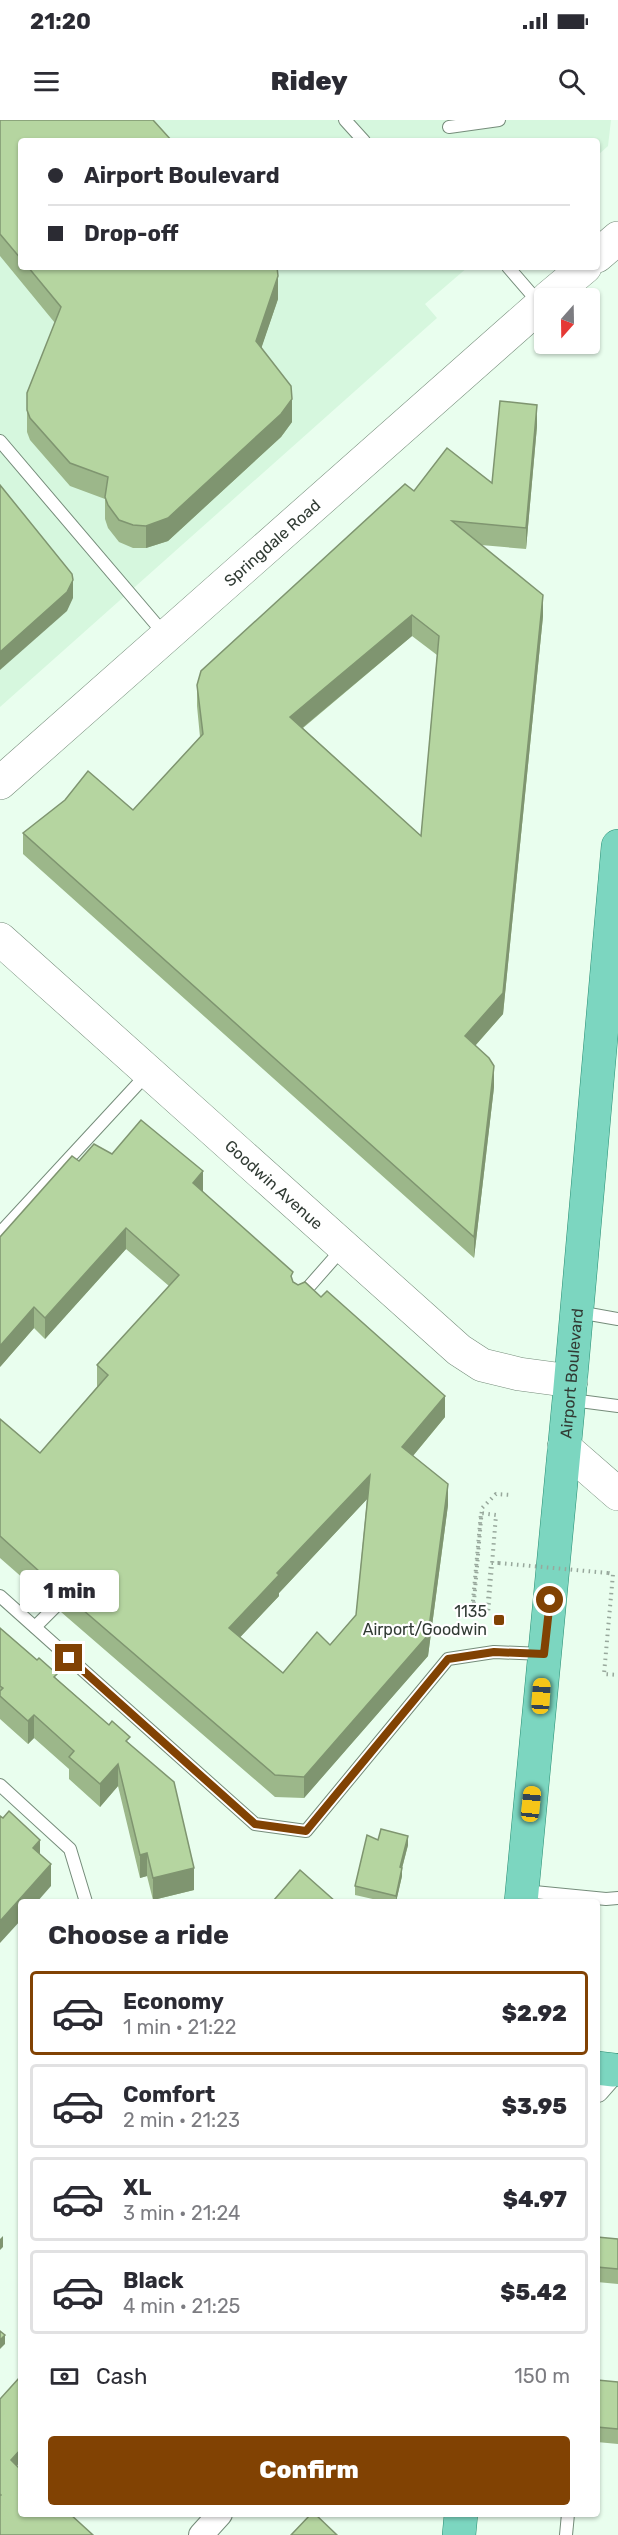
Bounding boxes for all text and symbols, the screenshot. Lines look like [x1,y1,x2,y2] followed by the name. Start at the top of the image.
[30,8,91,35] text: 21:20
[30,65,63,98] icon: menu
[270,65,348,97] text: Ridey
[555,65,588,98] icon: search
[84,162,280,189] text: Airport Boulevard
[84,220,179,247] text: Drop-off
[534,288,600,354] north arrow
[534,288,600,354] map controls
[220,495,324,590] street label: Springdale Road
[221,1136,327,1234] street label: Goodwin Avenue
[556,1308,587,1439] street label: Airport Boulevard
[20,1571,118,1613] callout: 1 min
[43,1579,96,1603] text: 1 min
[536,1586,563,1613] route start
[363,1602,487,1639] place label: 1135 Airport/Goodwin
[492,1613,506,1627] marker: 1135 Airport/Goodwin
[55,1644,82,1671] route end
[531,1677,551,1715] car
[520,1785,542,1823] car
[48,1919,229,1951] text: Choose a ride
[51,1986,105,2040] icon: car
[123,1988,224,2015] text: Economy
[502,2000,567,2027] text: $2.92
[123,2015,237,2039] text: 1 min · 21:22
[51,2079,105,2133] icon: car
[123,2081,215,2108] text: Comfort
[502,2093,567,2120] text: $3.95
[123,2108,240,2132] text: 2 min · 21:23
[51,2172,105,2226] icon: car
[123,2174,151,2201] text: XL
[503,2186,567,2213] text: $4.97
[123,2201,240,2225] text: 3 min · 21:24
[51,2265,105,2319] icon: car
[123,2267,184,2294] text: Black
[500,2279,567,2306] text: $5.42
[123,2294,241,2318] text: 4 min · 21:25
[48,2360,81,2393] icon: cash
[96,2363,147,2390] text: Cash
[514,2364,570,2388] text: 150 m
[48,2436,570,2505] button: Confirm

